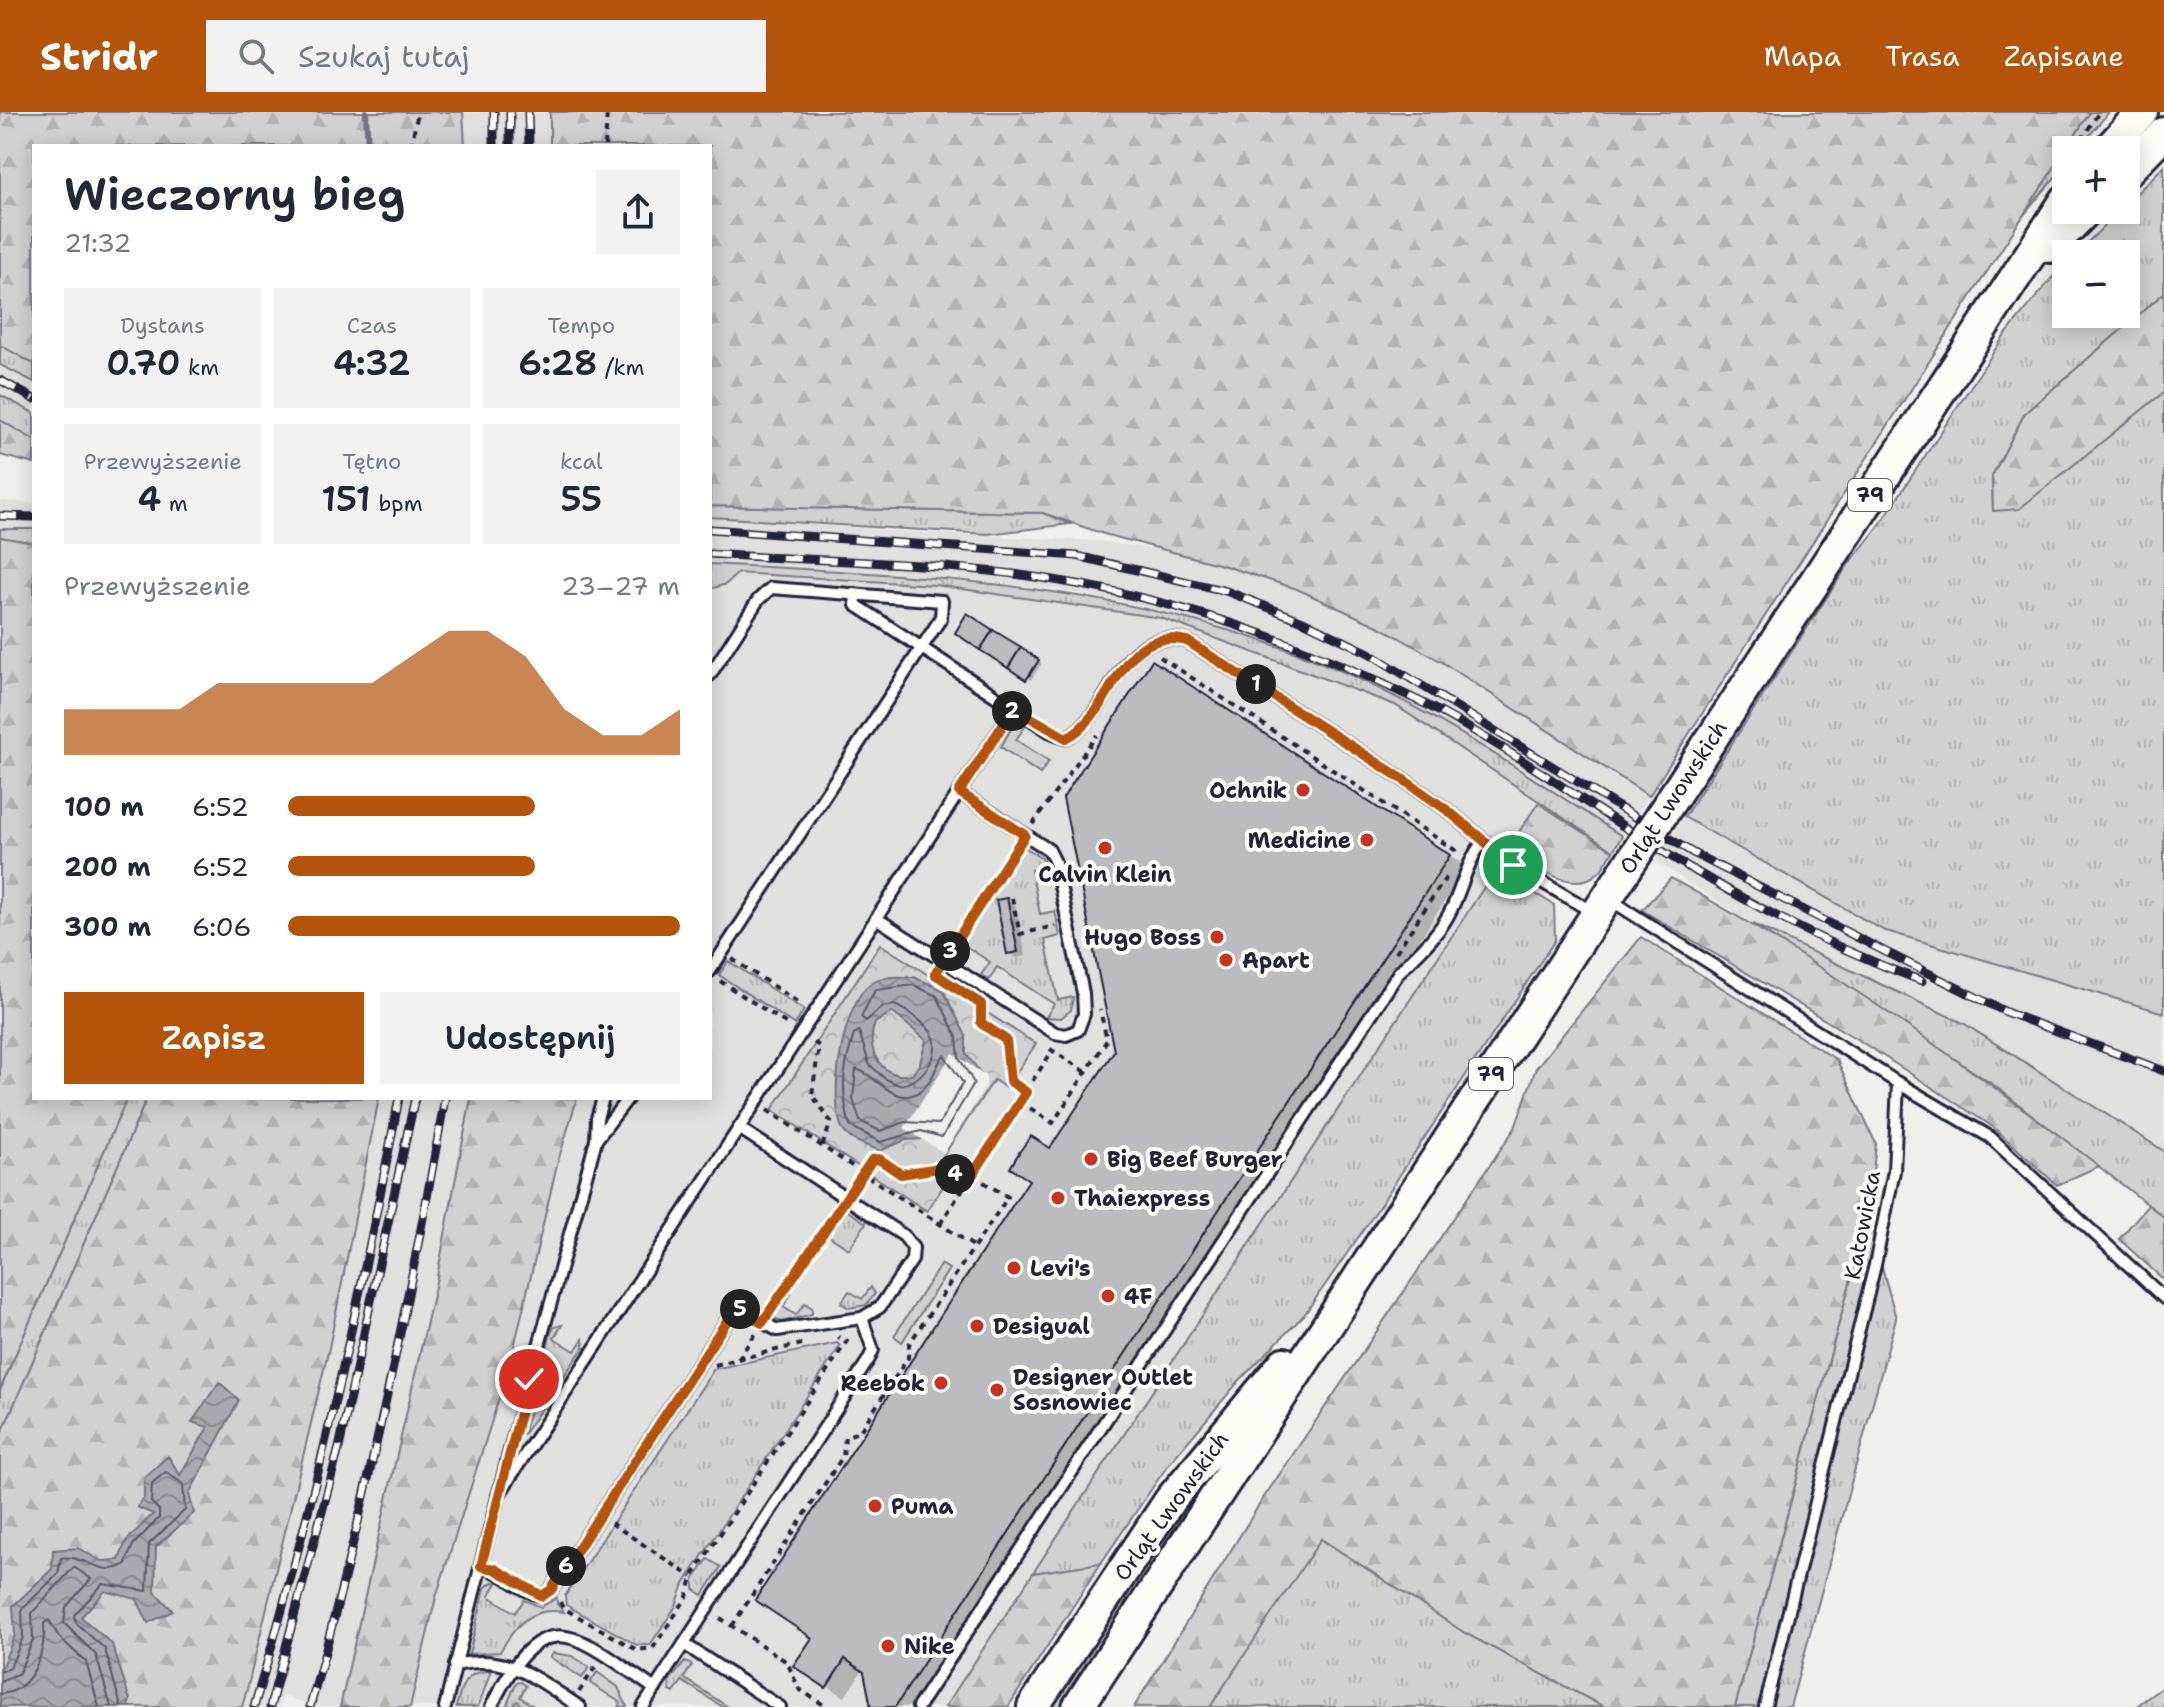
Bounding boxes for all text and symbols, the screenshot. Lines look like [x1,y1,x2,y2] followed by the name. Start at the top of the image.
[206,20,766,92] search box
[40,31,158,82] text: Stridr
[234,34,278,78] icon: search
[298,36,470,77] text: Szukaj tutaj
[1764,37,1841,75] text: Mapa
[1885,37,1960,75] text: Trasa
[2004,37,2124,75] text: Zapisane
[2052,136,2140,328] map controls
[2052,136,2140,224] button: +
[64,165,405,224] text: Wieczorny bieg
[596,170,680,254] button: share
[64,225,131,260] text: 21:32
[2052,240,2140,328] button: −
[120,311,205,340] text: Dystans
[347,311,397,340] text: Czas
[547,311,615,340] text: Tempo
[106,340,180,386] text: 0.70
[333,340,411,386] text: 4:32
[518,340,598,386] text: 6:28
[180,353,219,382] text: km
[598,353,644,382] text: /km
[84,447,242,476] text: Przewyższenie
[343,447,401,476] text: Tętno
[560,447,603,476] text: kcal
[138,476,161,522] text: 4
[321,476,371,522] text: 151
[560,476,602,522] text: 55
[1848,479,1892,511] road number: 79
[161,489,188,518] text: m
[371,489,423,518] text: bpm
[64,568,251,603] text: Przewyższenie
[561,568,680,603] text: 23–27 m
[1236,664,1276,704] pin: 1
[1251,669,1261,698] text: 1
[992,691,1032,731] pin: 2
[1004,696,1020,725] text: 2
[1613,715,1734,880] street label: Orląt Lwowskich
[1209,776,1287,805] place label: Ochnik
[1294,781,1312,799] marker: Ochnik
[64,789,144,824] text: 100 m
[192,789,249,824] text: 6:52
[1248,826,1351,855] place label: Medicine
[1358,831,1376,849] marker: Medicine
[1479,831,1547,899] pin
[1096,839,1114,857] marker: Calvin Klein
[1491,843,1535,887] icon: arrive
[64,849,151,884] text: 200 m
[192,849,249,884] text: 6:52
[1038,860,1172,889] place label: Calvin Klein
[64,909,151,944] text: 300 m
[192,909,251,944] text: 6:06
[1084,923,1201,952] place label: Hugo Boss
[1208,928,1226,946] marker: Hugo Boss
[930,931,970,971] pin: 3
[942,936,958,965] text: 3
[1242,946,1310,975] place label: Apart
[1217,951,1235,969] marker: Apart
[64,992,364,1084] button: Zapisz
[380,992,680,1084] button: Udostępnij
[1469,1058,1513,1090] road number: 79
[1107,1145,1283,1174] place label: Big Beef Burger
[1082,1150,1100,1168] marker: Big Beef Burger
[935,1154,975,1194] pin: 4
[947,1159,963,1188] text: 4
[1838,1168,1887,1282] street label: Katowicka
[1074,1184,1210,1213] place label: Thaiexpress
[1049,1189,1067,1207] marker: Thaiexpress
[1030,1254,1091,1283] place label: Levi's
[1005,1259,1023,1277] marker: Levi's
[1124,1282,1152,1311] place label: 4F
[1099,1287,1117,1305] marker: 4F
[720,1289,760,1329] pin: 5
[733,1294,747,1323] text: 5
[993,1312,1090,1341] place label: Desigual
[968,1317,986,1335] marker: Desigual
[495,1345,563,1413] pin
[507,1357,551,1401] icon: check
[1013,1363,1193,1417] place label: Designer Outlet Sosnowiec
[841,1369,925,1398] place label: Reebok
[932,1374,950,1392] marker: Reebok
[988,1381,1006,1399] marker: Designer Outlet Sosnowiec
[1107,1426,1235,1587] street label: Orląt Lwowskich
[891,1492,953,1521] place label: Puma
[866,1497,884,1515] marker: Puma
[546,1546,586,1586] pin: 6
[558,1551,574,1580] text: 6
[904,1632,955,1661] place label: Nike
[879,1637,897,1655] marker: Nike

